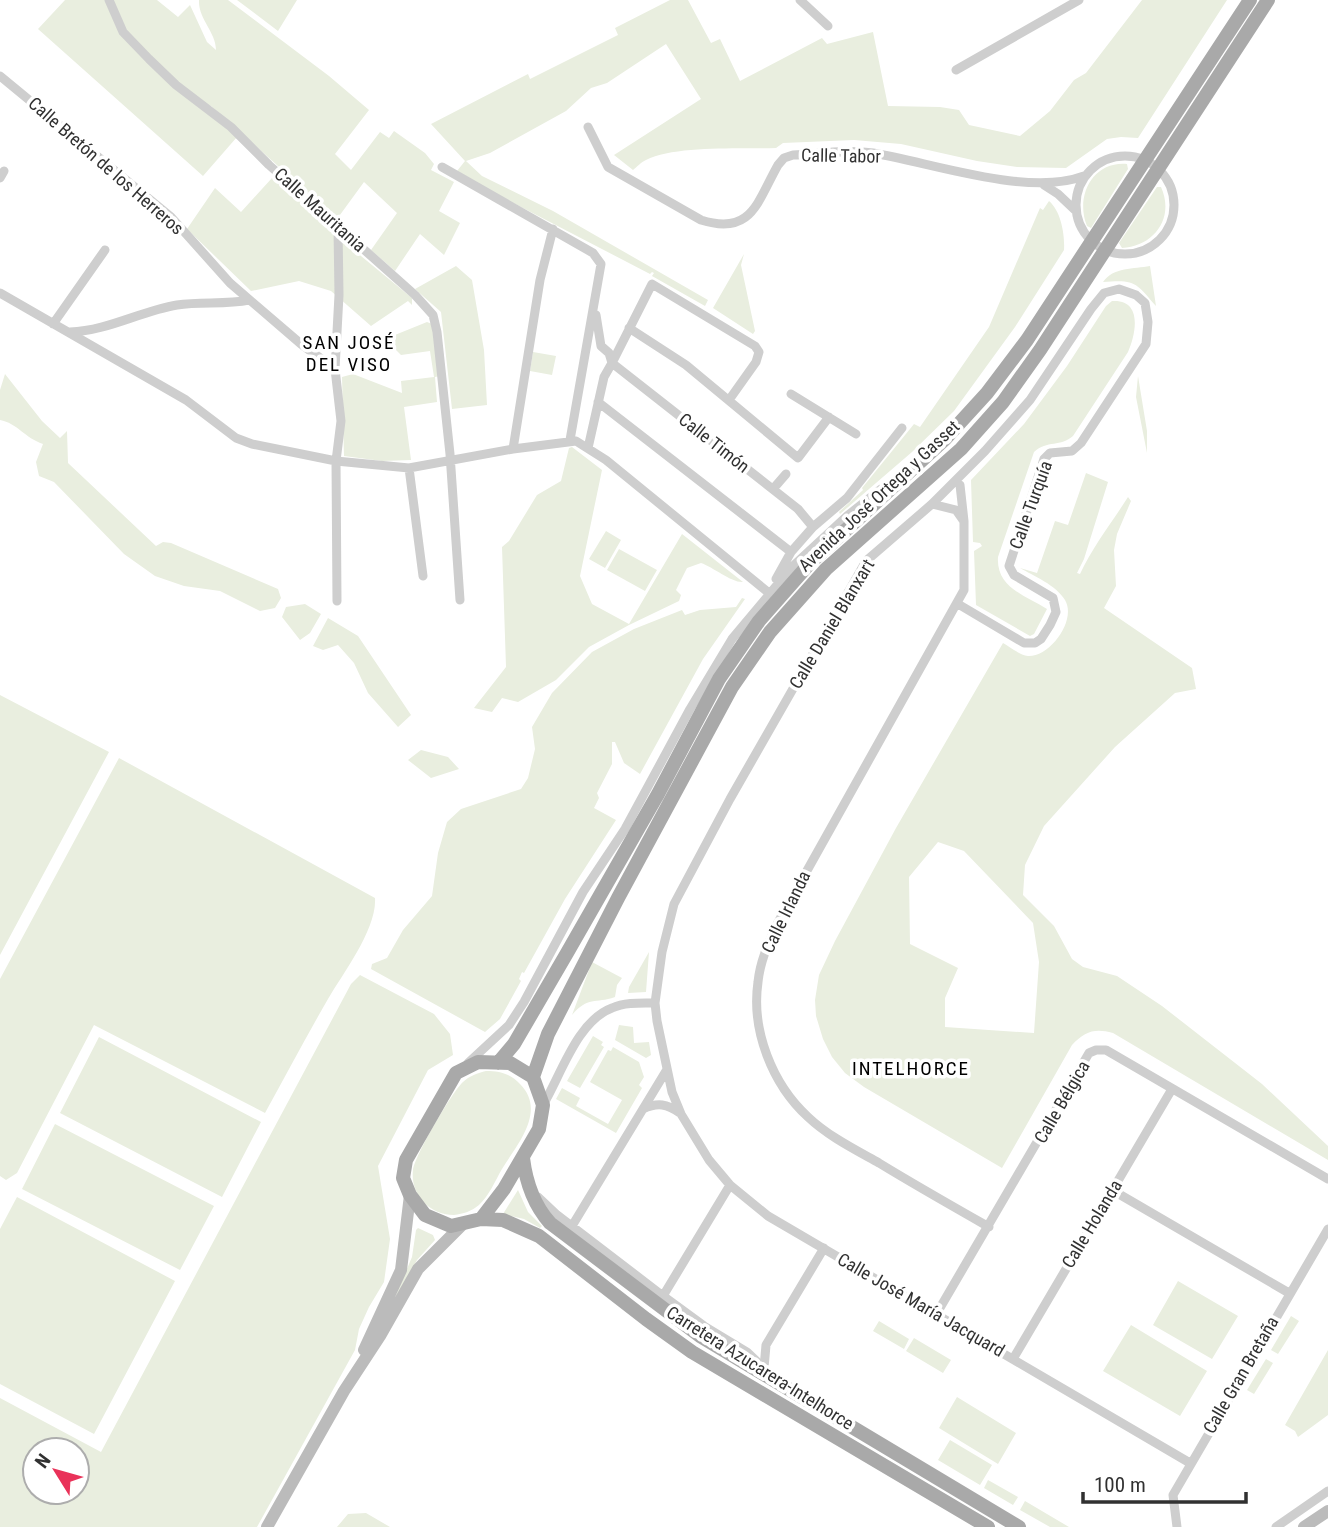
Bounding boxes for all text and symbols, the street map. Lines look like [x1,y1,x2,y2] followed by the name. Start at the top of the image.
[24,93,188,239] street label: Calle Bretón de los Herreros
[801,144,882,167] street label: Calle Tabor
[270,163,370,256] street label: Calle Mauritania
[303,331,395,376] district label: SAN JOSÉ DEL VISO
[675,408,754,477] street label: Calle Timón
[794,416,963,576] street label: Avenida José Ortega y Gasset
[1005,458,1056,552] street label: Calle Turquía
[785,555,878,692] street label: Calle Daniel Blanxart
[757,867,814,956] street label: Calle Irlanda
[852,1057,970,1080] district label: INTELHORCE
[1029,1057,1094,1147] street label: Calle Bélgica
[1057,1176,1126,1272] street label: Calle Holanda
[834,1248,1008,1361] street label: Calle José María Jacquard
[663,1301,858,1434] street label: Carretera Azucarera-Intelhorce
[1199,1312,1283,1437] street label: Calle Gran Bretaña
[21,1436,91,1506] north arrow
[30,1450,56,1473] text: N
[1083,1460,1246,1504] scale bar
[1094,1473,1146,1497] text: 100 m

